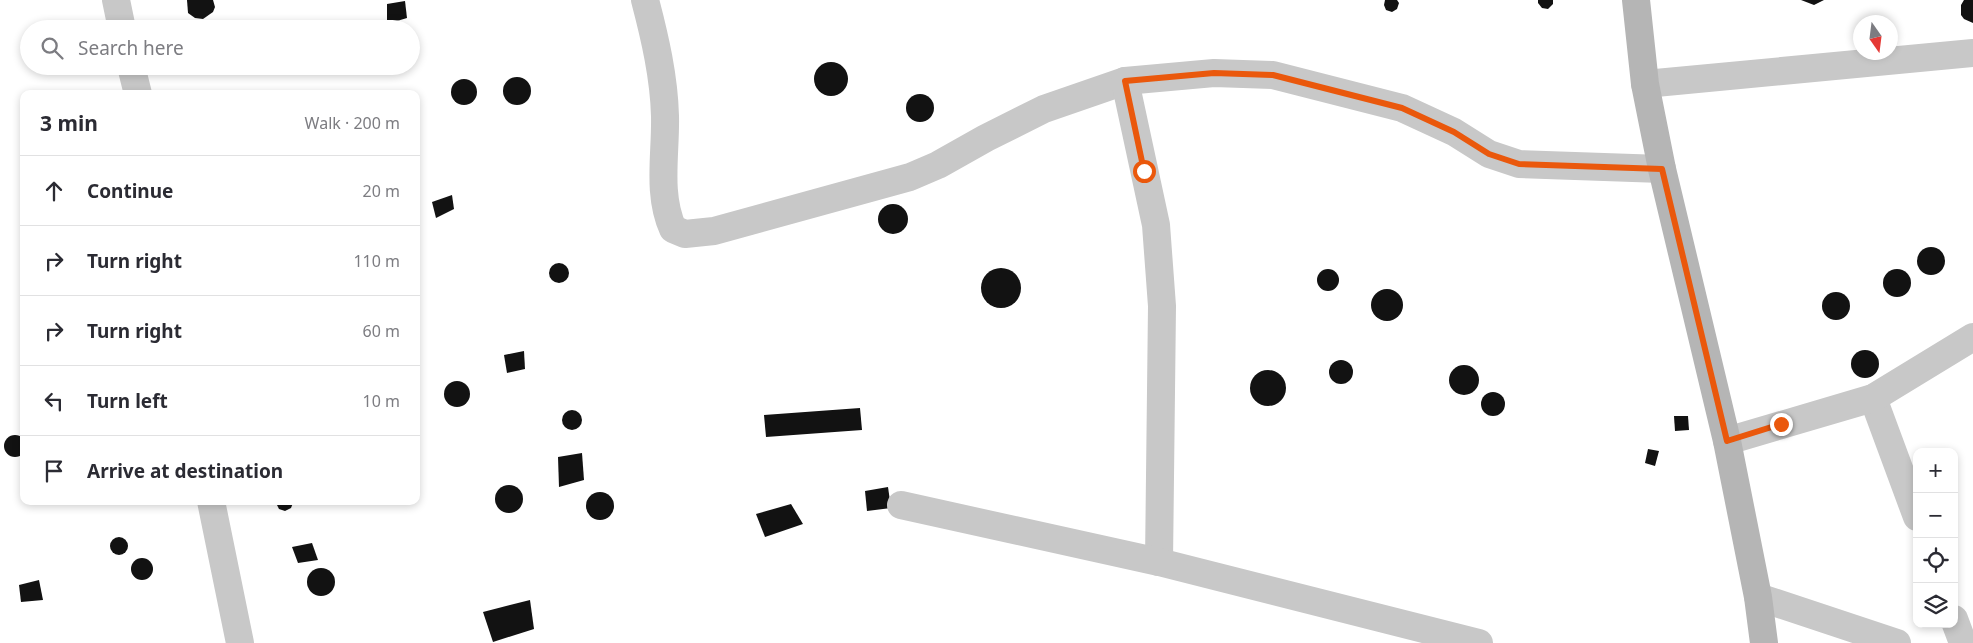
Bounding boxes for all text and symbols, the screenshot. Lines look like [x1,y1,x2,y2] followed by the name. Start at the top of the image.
[1853,15,1898,60] north arrow
[20,20,420,75] search box
[38,34,66,62] icon: search
[78,35,184,61] text: Search here
[40,109,98,137] text: 3 min
[305,112,400,134] text: Walk · 200 m
[1133,160,1156,183] route start
[40,177,68,205] icon: ahead
[87,178,173,204] text: Continue
[363,180,400,202] text: 20 m
[40,247,68,275] icon: right
[87,248,182,274] text: Turn right
[353,250,400,272] text: 110 m
[40,317,68,345] icon: right
[87,318,182,344] text: Turn right
[363,320,400,342] text: 60 m
[40,387,68,415] icon: left
[87,388,168,414] text: Turn left
[363,390,400,412] text: 10 m
[1770,413,1793,436] route end
[1913,448,1958,628] map controls
[1913,448,1958,493] button: +
[40,457,68,485] icon: arrive
[87,458,283,484] text: Arrive at destination
[1913,493,1958,538] button: −
[1913,538,1958,583] button: locate
[1913,583,1958,628] button: layers

